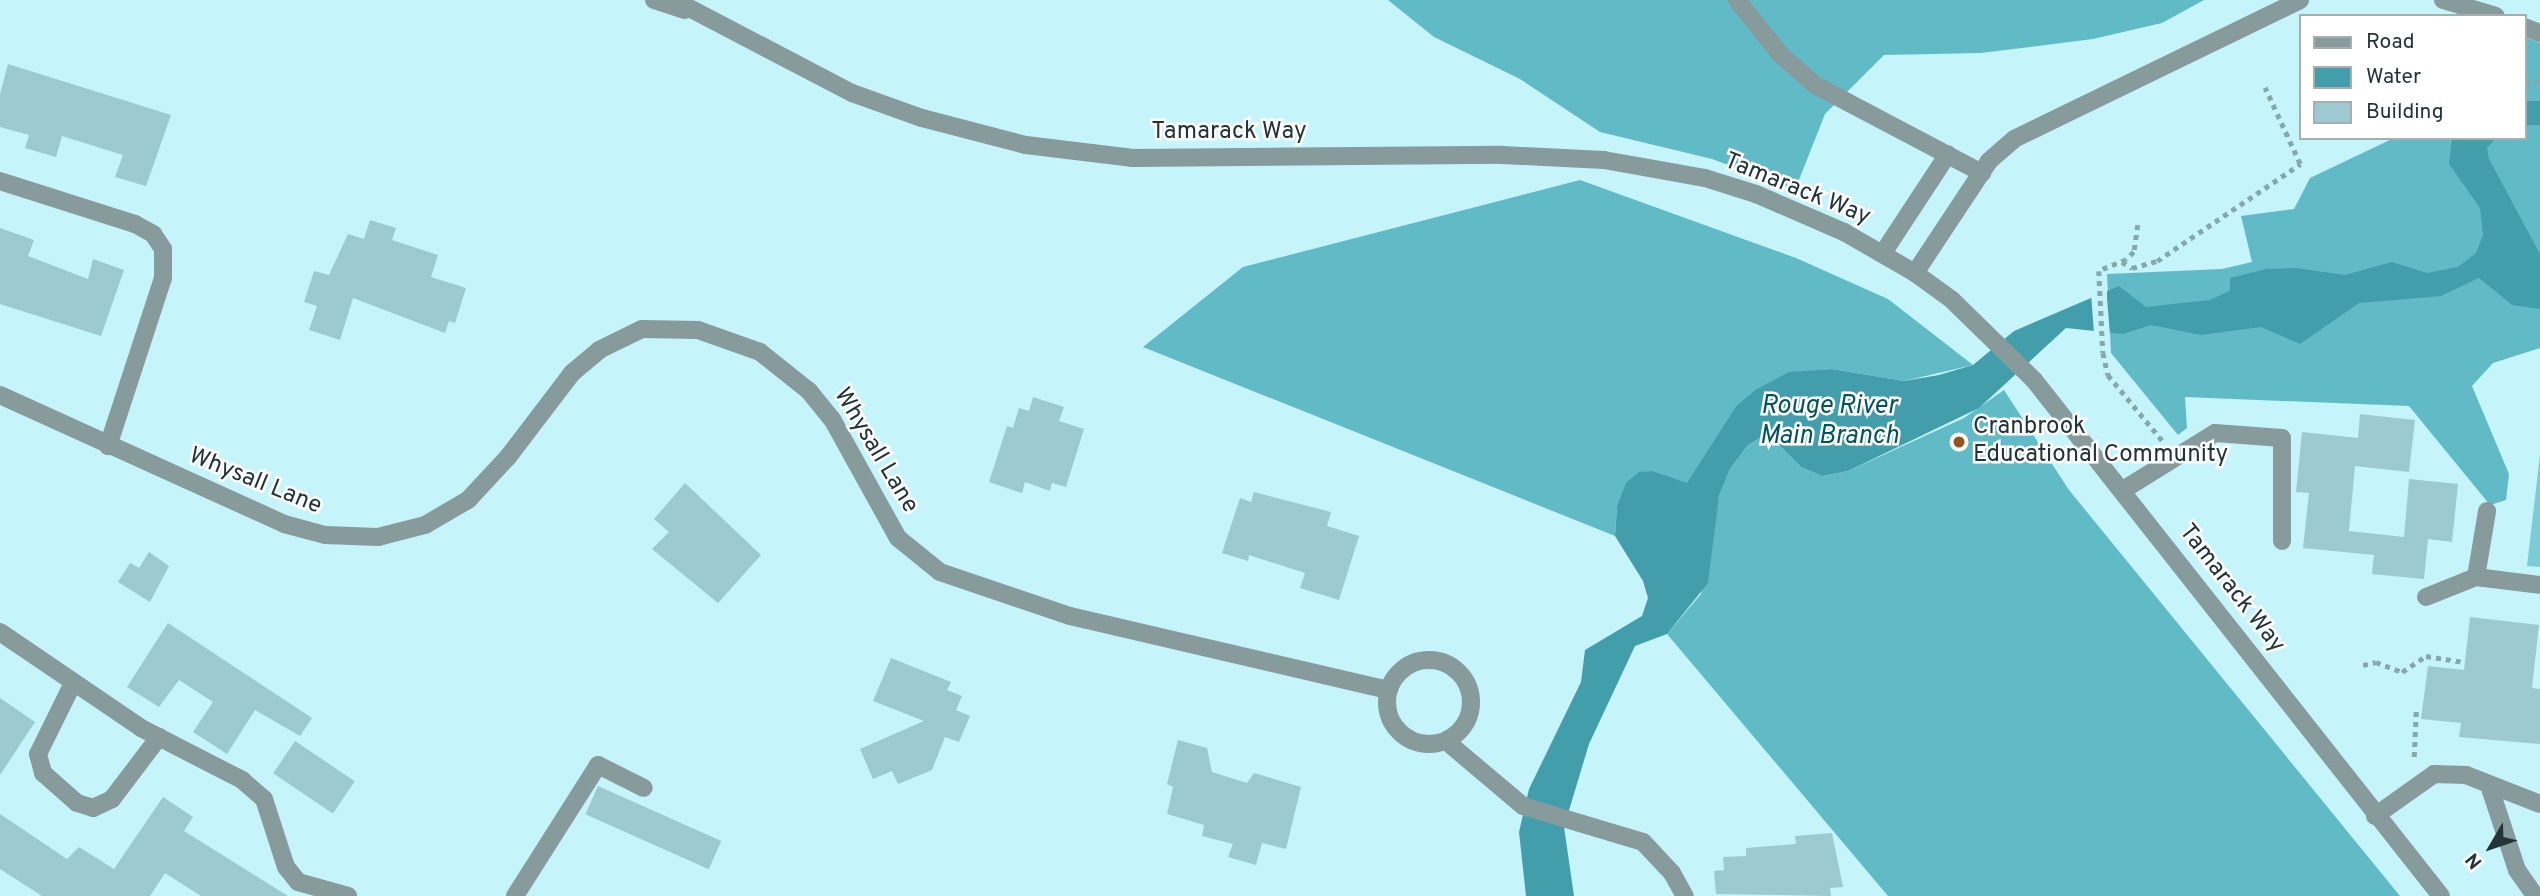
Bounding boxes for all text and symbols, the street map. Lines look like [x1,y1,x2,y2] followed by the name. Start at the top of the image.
[2298,14,2526,140] legend
[2366,29,2415,56] text: Road
[2366,64,2421,91] text: Water
[2366,99,2444,126] text: Building
[1151,119,1307,147] street label: Tamarack Way
[1719,147,1875,233] street label: Tamarack Way
[826,383,924,519] street label: Whysall Lane
[1759,391,1899,452] water label: Rouge River Main Branch
[1973,414,2228,470] place label: Cranbrook Educational Community
[1951,434,1967,450] marker: Cranbrook Educational Community
[184,442,326,522] street label: Whysall Lane
[2172,519,2290,659] street label: Tamarack Way
[2456,812,2526,882] north arrow
[2461,847,2488,873] text: N

